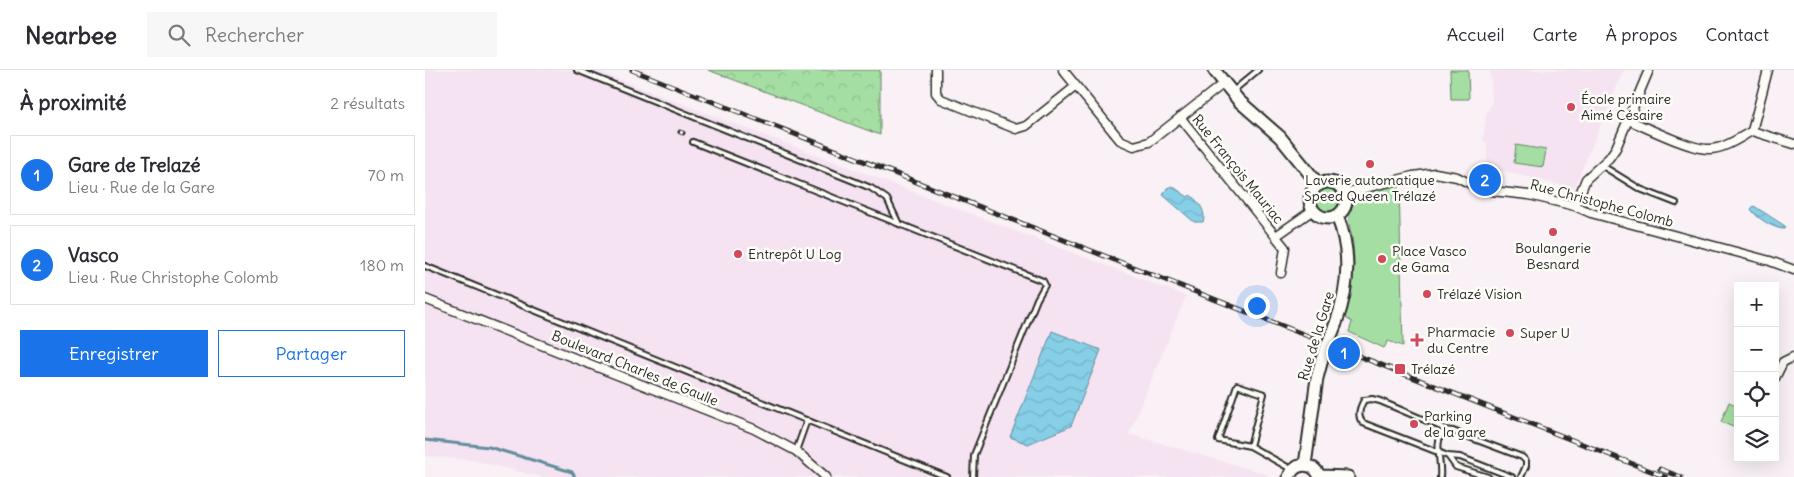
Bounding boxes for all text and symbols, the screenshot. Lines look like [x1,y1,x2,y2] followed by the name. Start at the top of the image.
[147,12,497,57] search box
[25,20,117,50] text: Nearbee
[165,21,193,49] icon: search
[205,23,304,47] text: Rechercher
[1447,23,1505,46] text: Accueil
[1533,23,1578,46] text: Carte
[1606,23,1677,46] text: À propos
[1705,23,1769,46] text: Contact
[20,89,127,116] text: À proximité
[1581,90,1671,124] place label: École primaire Aimé Césaire
[330,93,405,113] text: 2 résultats
[1565,101,1577,113] marker: École primaire Aimé Césaire
[1188,111,1288,227] street label: Rue François Mauriac
[68,153,201,177] text: Gare de Trelazé
[1364,158,1376,170] marker: Laverie automatique Speed Queen Trélazé
[1469,161,1501,199] pin: 2
[34,165,40,185] text: 1
[368,165,404,185] text: 70 m
[1304,171,1436,205] place label: Laverie automatique Speed Queen Trélazé
[1528,175,1676,231] street label: Rue Christophe Colomb
[68,177,215,197] text: Lieu · Rue de la Gare
[1547,226,1559,238] marker: Boulangerie Besnard
[1515,239,1591,273] place label: Boulangerie Besnard
[1392,242,1467,276] place label: Place Vasco de Gama
[68,243,119,267] text: Vasco
[748,245,842,263] place label: Entrepôt U Log
[732,248,744,260] marker: Entrepôt U Log
[1376,253,1388,265] marker: Place Vasco de Gama
[33,255,41,275] text: 2
[360,255,404,275] text: 180 m
[68,267,278,287] text: Lieu · Rue Christophe Colomb
[1734,282,1779,462] map controls
[1734,282,1779,327] button: +
[1437,285,1522,303] place label: Trélazé Vision
[1421,288,1433,300] marker: Trélazé Vision
[1294,289,1338,383] street label: Rue de la Gare
[1244,293,1270,319] your location
[1427,323,1495,357] place label: Pharmacie du Centre
[1520,324,1570,342] place label: Super U
[549,326,721,410] street label: Boulevard Charles de Gaulle
[1504,327,1516,339] marker: Super U
[1734,327,1779,372] button: −
[20,330,208,377] button: Enregistrer
[218,330,405,377] button: Partager
[1328,334,1360,372] pin: 1
[1411,334,1423,346] marker: Pharmacie du Centre
[1411,360,1455,378] place label: Trélazé
[1393,362,1407,376] marker: Trélazé
[1734,372,1779,417] button: locate
[1424,407,1486,441] place label: Parking de la gare
[1734,417,1779,462] button: layers
[1408,418,1420,430] marker: Parking de la gare

